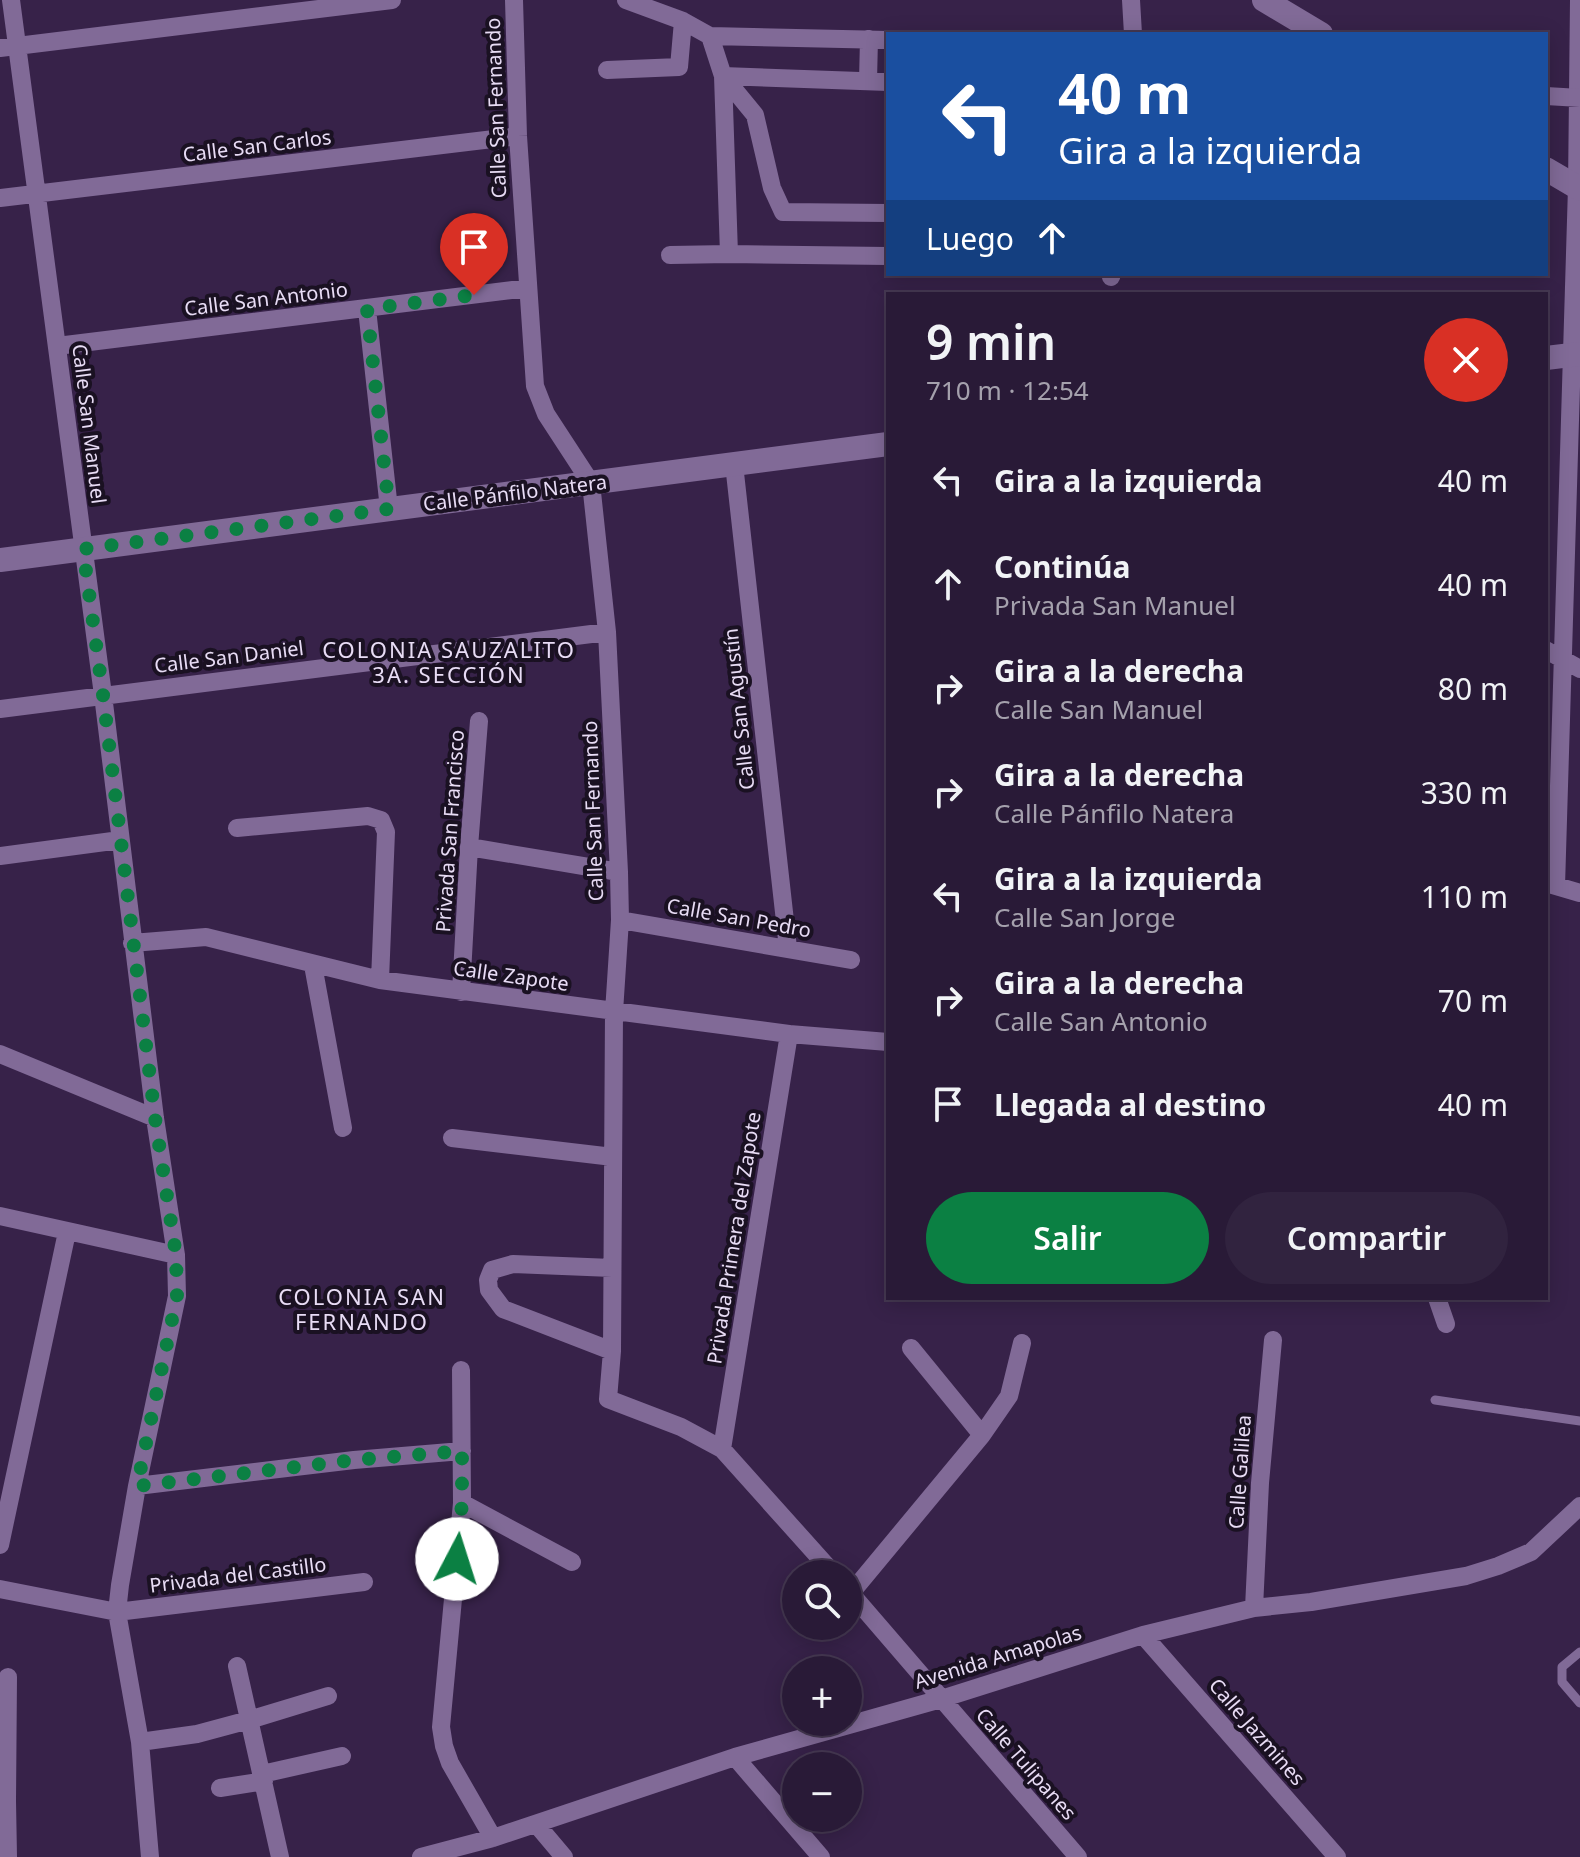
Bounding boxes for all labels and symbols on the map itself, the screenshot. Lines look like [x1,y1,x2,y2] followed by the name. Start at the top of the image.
[479,17,512,199] street label: Calle San Fernando
[181,123,333,168] street label: Calle San Carlos
[440,213,508,295] pin
[183,275,349,322] street label: Calle San Antonio
[66,342,113,505] street label: Calle San Manuel
[422,468,608,517] street label: Calle Pánfilo Natera
[717,627,760,791] street label: Calle San Agustín
[153,634,305,679] street label: Calle San Daniel
[322,634,576,689] district label: COLONIA SAUZALITO 3A. SECCIÓN
[576,720,609,902] street label: Calle San Fernando
[429,729,470,933] street label: Privada San Francisco
[665,892,813,943] street label: Calle San Pedro
[452,954,571,997] street label: Calle Zapote
[700,1110,767,1366] street label: Privada Primera del Zapote
[278,1281,446,1336] district label: COLONIA SAN FERNANDO
[1222,1414,1257,1530] street label: Calle Galilea
[415,1517,499,1601] position arrow
[148,1550,328,1599] street label: Privada del Castillo
[911,1618,1085,1695] street label: Avenida Amapolas
[1203,1672,1311,1791] street label: Calle Jazmines
[970,1702,1083,1825] street label: Calle Tulipanes

